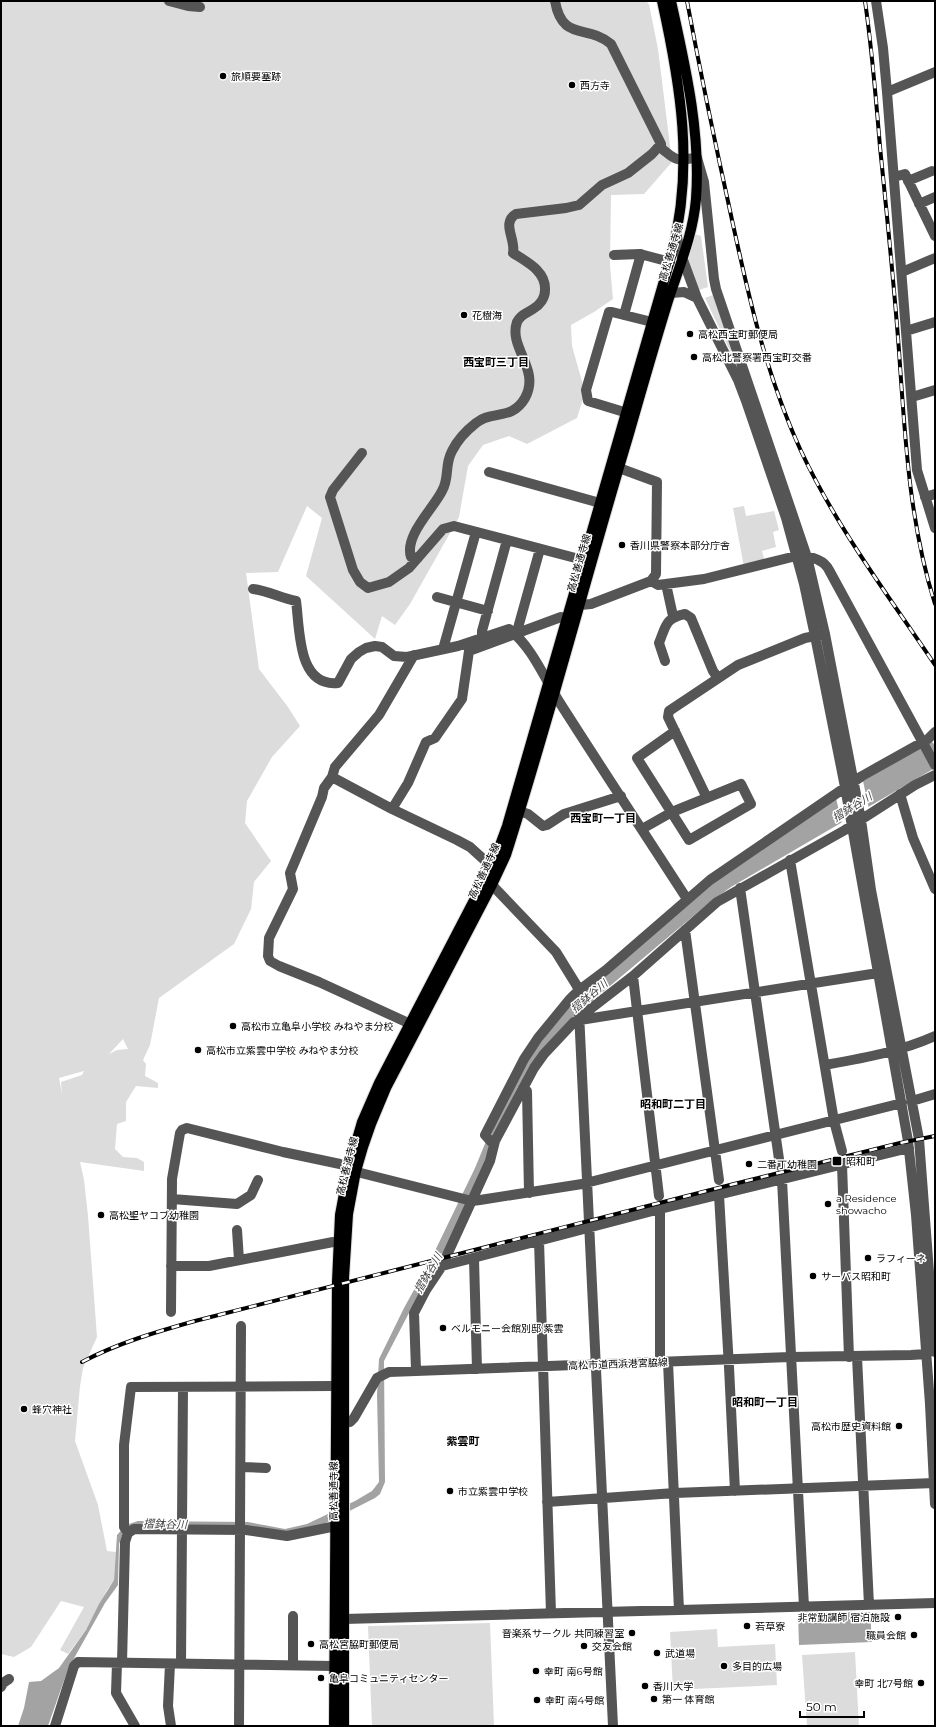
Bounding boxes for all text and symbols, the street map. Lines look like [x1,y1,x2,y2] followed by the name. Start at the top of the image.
[231,70,281,83] place label: 旅順要塞跡
[218,71,228,81] marker: 旅順要塞跡
[580,79,610,92] place label: 西方寺
[567,80,577,90] marker: 西方寺
[656,221,686,283] street label: 高松善通寺線
[472,309,502,322] place label: 花樹海
[459,310,469,320] marker: 花樹海
[698,328,778,341] place label: 高松西宝町郵便局
[685,329,695,339] marker: 高松西宝町郵便局
[702,351,812,364] place label: 高松北警察署西宝町交番
[689,352,699,362] marker: 高松北警察署西宝町交番
[463,355,529,369] district label: 西宝町三丁目
[564,532,594,594] street label: 高松善通寺線
[630,539,730,552] place label: 香川県警察本部分庁舎
[617,540,627,550] marker: 香川県警察本部分庁舎
[830,789,875,825] water label: 摺鉢谷川
[570,811,636,825] district label: 西宝町一丁目
[465,841,503,901] street label: 高松善通寺線
[568,976,611,1016] water label: 摺鉢谷川
[241,1020,394,1033] place label: 高松市立亀阜小学校 みねやま分校
[228,1021,238,1031] marker: 高松市立亀阜小学校 みねやま分校
[206,1044,359,1057] place label: 高松市立紫雲中学校 みねやま分校
[193,1045,203,1055] marker: 高松市立紫雲中学校 みねやま分校
[640,1097,706,1111] district label: 昭和町二丁目
[333,1135,361,1197] street label: 高松善通寺線
[831,1155,843,1167] marker: 昭和町
[846,1155,876,1168] place label: 昭和町
[757,1158,817,1171] place label: 二番丁幼稚園
[744,1159,754,1169] marker: 二番丁幼稚園
[836,1192,897,1217] place label: a Residence showacho
[823,1199,833,1209] marker: a Residence showacho
[109,1209,199,1222] place label: 高松聖ヤコブ幼稚園
[96,1210,106,1220] marker: 高松聖ヤコブ幼稚園
[411,1250,446,1296] water label: 摺鉢谷川
[876,1252,926,1265] place label: ラフィーネ
[863,1253,873,1263] marker: ラフィーネ
[821,1270,891,1283] place label: サーパス昭和町
[808,1271,818,1281] marker: サーパス昭和町
[451,1322,564,1335] place label: ベルモニー会館別邸 紫雲
[438,1323,448,1333] marker: ベルモニー会館別邸 紫雲
[568,1356,668,1372] street label: 高松市道西浜港宮脇線
[732,1395,798,1409] district label: 昭和町一丁目
[32,1403,72,1416] place label: 蜂穴神社
[19,1404,29,1414] marker: 蜂穴神社
[811,1420,891,1433] place label: 高松市歴史資料館
[894,1421,904,1431] marker: 高松市歴史資料館
[447,1434,480,1448] district label: 紫雲町
[327,1461,340,1521] street label: 高松善通寺線
[458,1485,528,1498] place label: 市立紫雲中学校
[445,1486,455,1496] marker: 市立紫雲中学校
[143,1517,188,1531] water label: 摺鉢谷川
[797,1611,890,1624] place label: 非常勤講師 宿泊施設
[893,1612,903,1622] marker: 非常勤講師 宿泊施設
[755,1620,785,1633] place label: 若草寮
[742,1621,752,1631] marker: 若草寮
[502,1627,624,1640] place label: 音楽系サークル 共同練習室
[627,1628,637,1638] marker: 音楽系サークル 共同練習室
[866,1629,906,1642] place label: 職員会館
[909,1630,919,1640] marker: 職員会館
[319,1638,399,1651] place label: 高松宮脇町郵便局
[306,1639,316,1649] marker: 高松宮脇町郵便局
[592,1640,632,1653] place label: 交友会館
[579,1641,589,1651] marker: 交友会館
[665,1647,695,1660] place label: 武道場
[652,1648,662,1658] marker: 武道場
[732,1660,782,1673] place label: 多目的広場
[719,1661,729,1671] marker: 多目的広場
[544,1665,603,1678] place label: 幸町 南6号館
[531,1666,541,1676] marker: 幸町 南6号館
[329,1672,448,1685] place label: 亀阜コミュニティセンター
[316,1673,326,1683] marker: 亀阜コミュニティセンター
[854,1677,913,1690] place label: 幸町 北7号館
[916,1678,926,1688] marker: 幸町 北7号館
[653,1680,693,1693] place label: 香川大学
[640,1681,650,1691] marker: 香川大学
[662,1693,715,1706] place label: 第一 体育館
[800,1693,864,1719] scale bar
[545,1694,604,1707] place label: 幸町 南4号館
[649,1694,659,1704] marker: 第一 体育館
[532,1695,542,1705] marker: 幸町 南4号館
[806,1699,837,1714] text: 50 m

